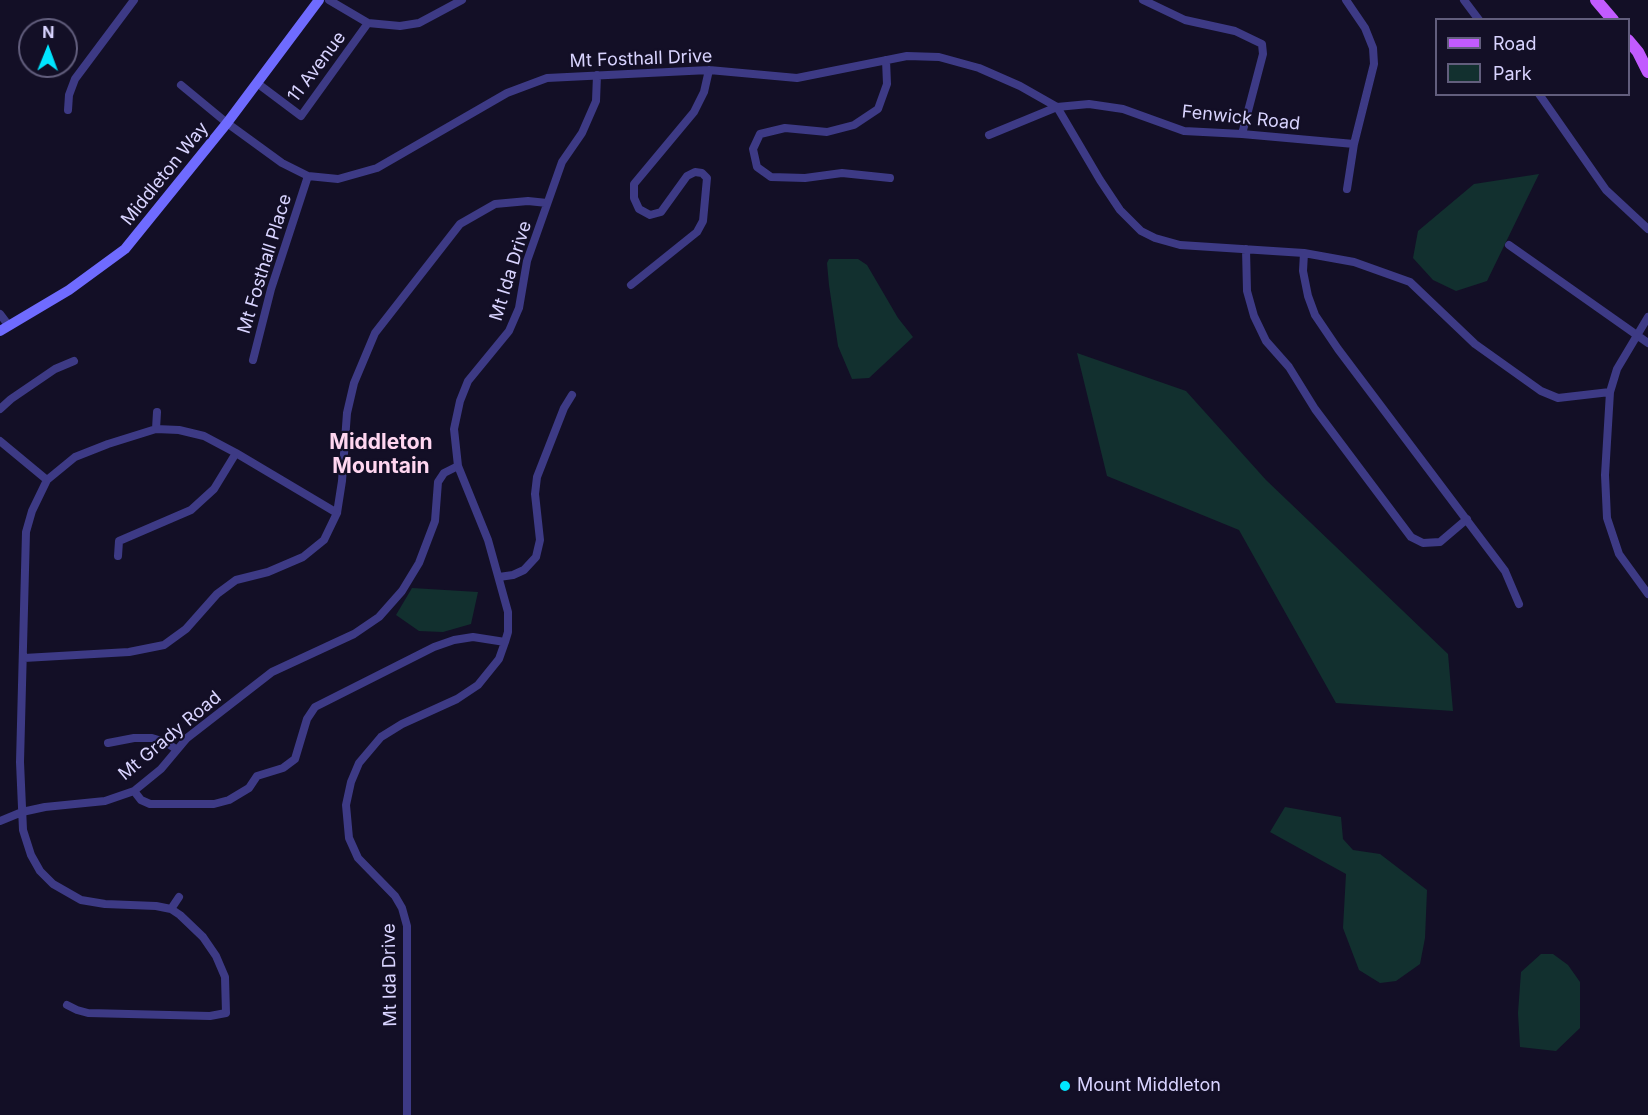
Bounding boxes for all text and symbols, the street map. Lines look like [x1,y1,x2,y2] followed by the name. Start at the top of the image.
[18,18,78,78] north arrow
[1435,18,1630,96] legend
[42,22,55,42] text: N
[283,27,351,107] street label: 11 Avenue
[1493,33,1536,54] text: Road
[569,46,713,72] street label: Mt Fosthall Drive
[1493,63,1532,84] text: Park
[1181,101,1301,135] street label: Fenwick Road
[117,118,213,230] street label: Middleton Way
[233,192,297,336] street label: Mt Fosthall Place
[486,219,536,323] street label: Mt Ida Drive
[329,430,433,480] district label: Middleton Mountain
[114,687,226,785] street label: Mt Grady Road
[378,923,402,1027] street label: Mt Ida Drive
[1077,1075,1221,1097] place label: Mount Middleton
[1058,1079,1072,1093] marker: Mount Middleton

